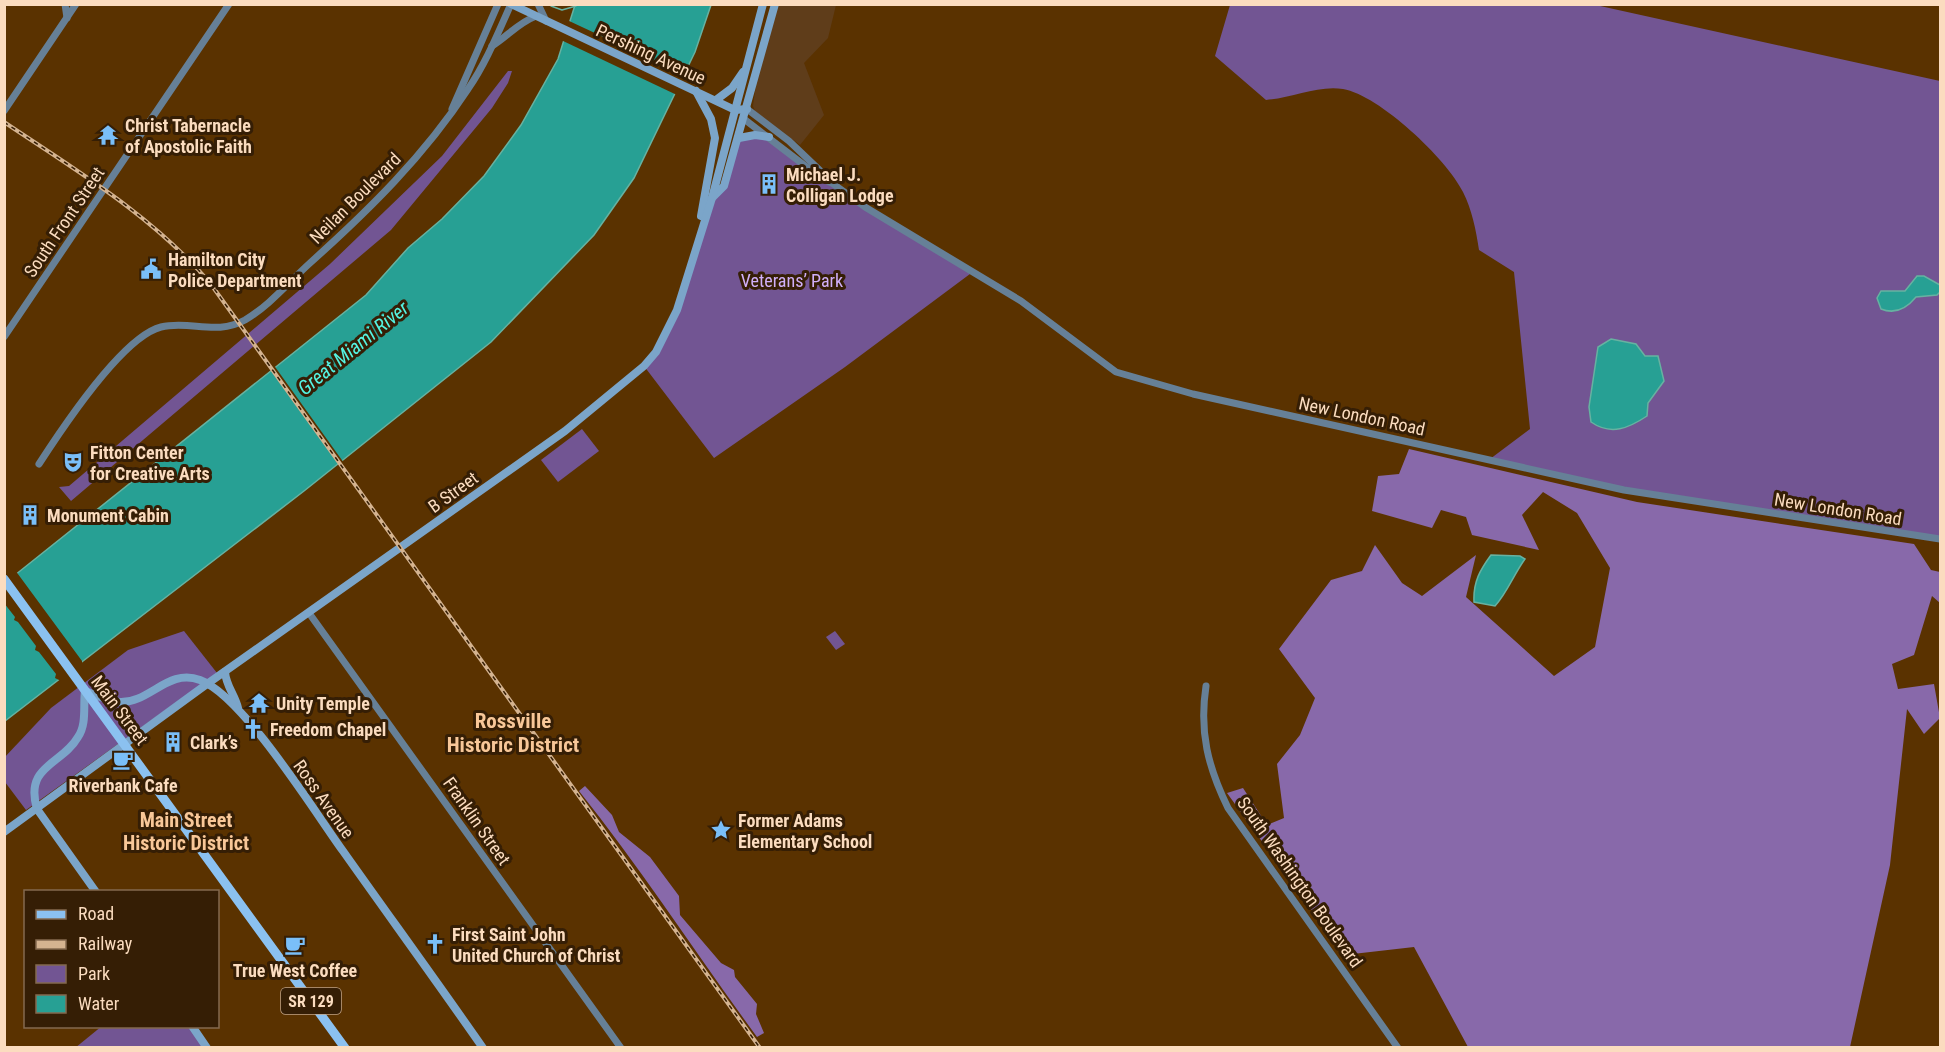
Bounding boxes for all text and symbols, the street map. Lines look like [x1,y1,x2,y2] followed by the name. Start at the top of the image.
[593,19,709,89] street label: Pershing Avenue
[125,115,252,157] place label: Christ Tabernacle of Apostolic Faith
[96,123,120,147] temple icon: Christ Tabernacle of Apostolic Faith
[305,148,405,248] street label: Neilan Boulevard
[19,163,109,281] street label: South Front Street
[786,164,894,206] place label: Michael J. Colligan Lodge
[757,172,781,196] building icon: Michael J. Colligan Lodge
[168,249,302,291] place label: Hamilton City Police Department
[139,257,163,281] public building icon: Hamilton City Police Department
[741,270,843,291] park label: Veterans’ Park
[293,295,414,400] water label: Great Miami River
[1297,392,1427,440] street label: New London Road
[90,442,210,484] place label: Fitton Center for Creative Arts
[61,450,85,474] theatre icon: Fitton Center for Creative Arts
[424,467,482,517] street label: B Street
[1773,489,1903,529] street label: New London Road
[18,503,42,527] building icon: Monument Cabin
[47,505,169,526] place label: Monument Cabin
[87,671,153,749] street label: Main Street
[247,691,271,715] temple icon: Unity Temple
[276,693,370,714] place label: Unity Temple
[447,709,579,757] district label: Rossville Historic District
[241,717,265,741] church icon: Freedom Chapel
[270,719,386,740] place label: Freedom Chapel
[161,730,185,754] building icon: Clark’s
[190,732,238,753] place label: Clark’s
[111,748,135,772] cafe icon: Riverbank Cafe
[289,756,359,842] street label: Ross Avenue
[439,773,515,869] street label: Franklin Street
[68,775,178,796] place label: Riverbank Cafe
[1233,793,1367,971] street label: South Washington Boulevard
[123,808,249,855] district label: Main Street Historic District
[738,810,872,852] place label: Former Adams Elementary School
[709,818,733,842] place icon: Former Adams Elementary School
[24,890,219,1028] legend
[78,903,114,924] text: Road
[452,924,621,966] place label: First Saint John United Church of Christ
[423,932,447,956] church icon: First Saint John United Church of Christ
[78,933,133,954] text: Railway
[283,933,307,957] cafe icon: True West Coffee
[233,960,358,981] place label: True West Coffee
[78,963,110,984] text: Park
[281,988,341,1014] road number: SR 129
[78,993,120,1014] text: Water

